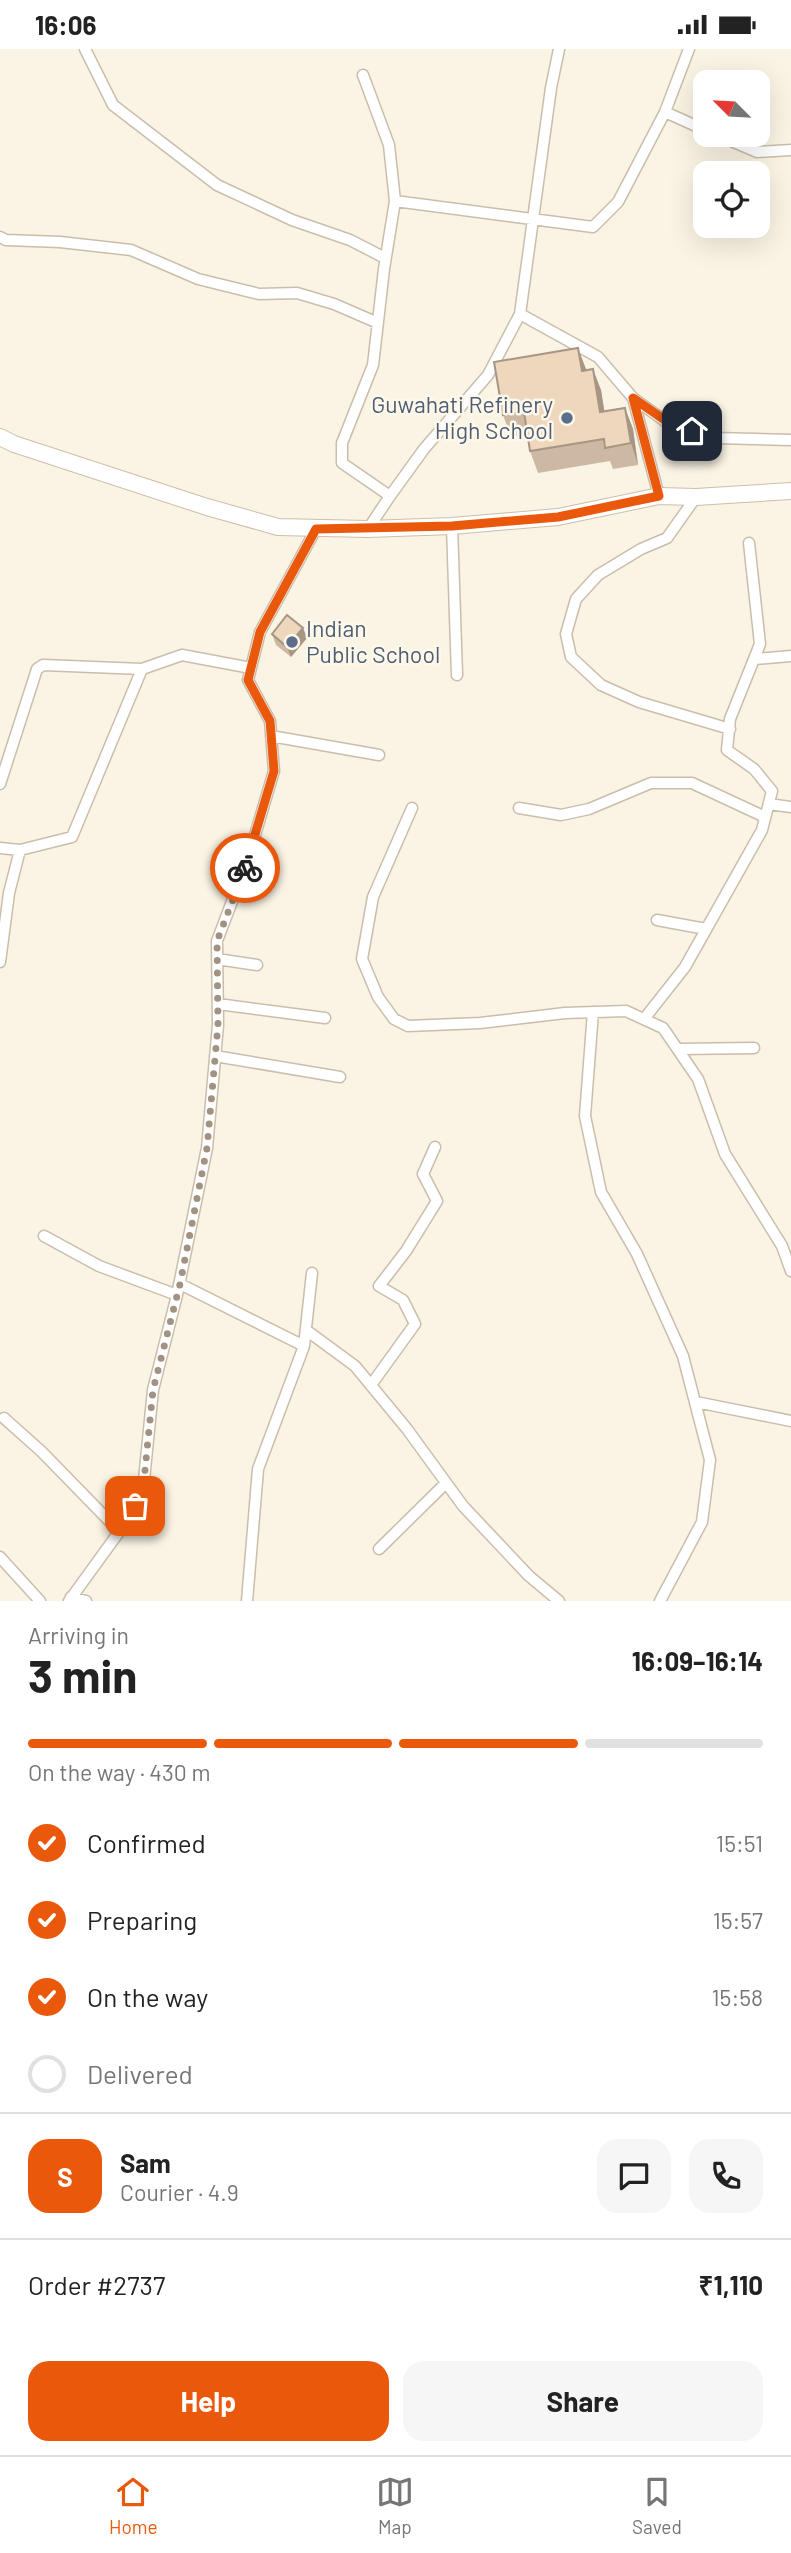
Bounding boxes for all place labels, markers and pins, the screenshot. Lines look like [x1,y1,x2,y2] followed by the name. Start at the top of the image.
[371,390,553,444] place label: Guwahati Refinery High School
[662,401,722,461] pin
[559,410,575,426] marker: Guwahati Refinery High School
[306,614,440,668] place label: Indian Public School
[284,634,300,650] marker: Indian Public School
[105,1476,165,1536] pin

